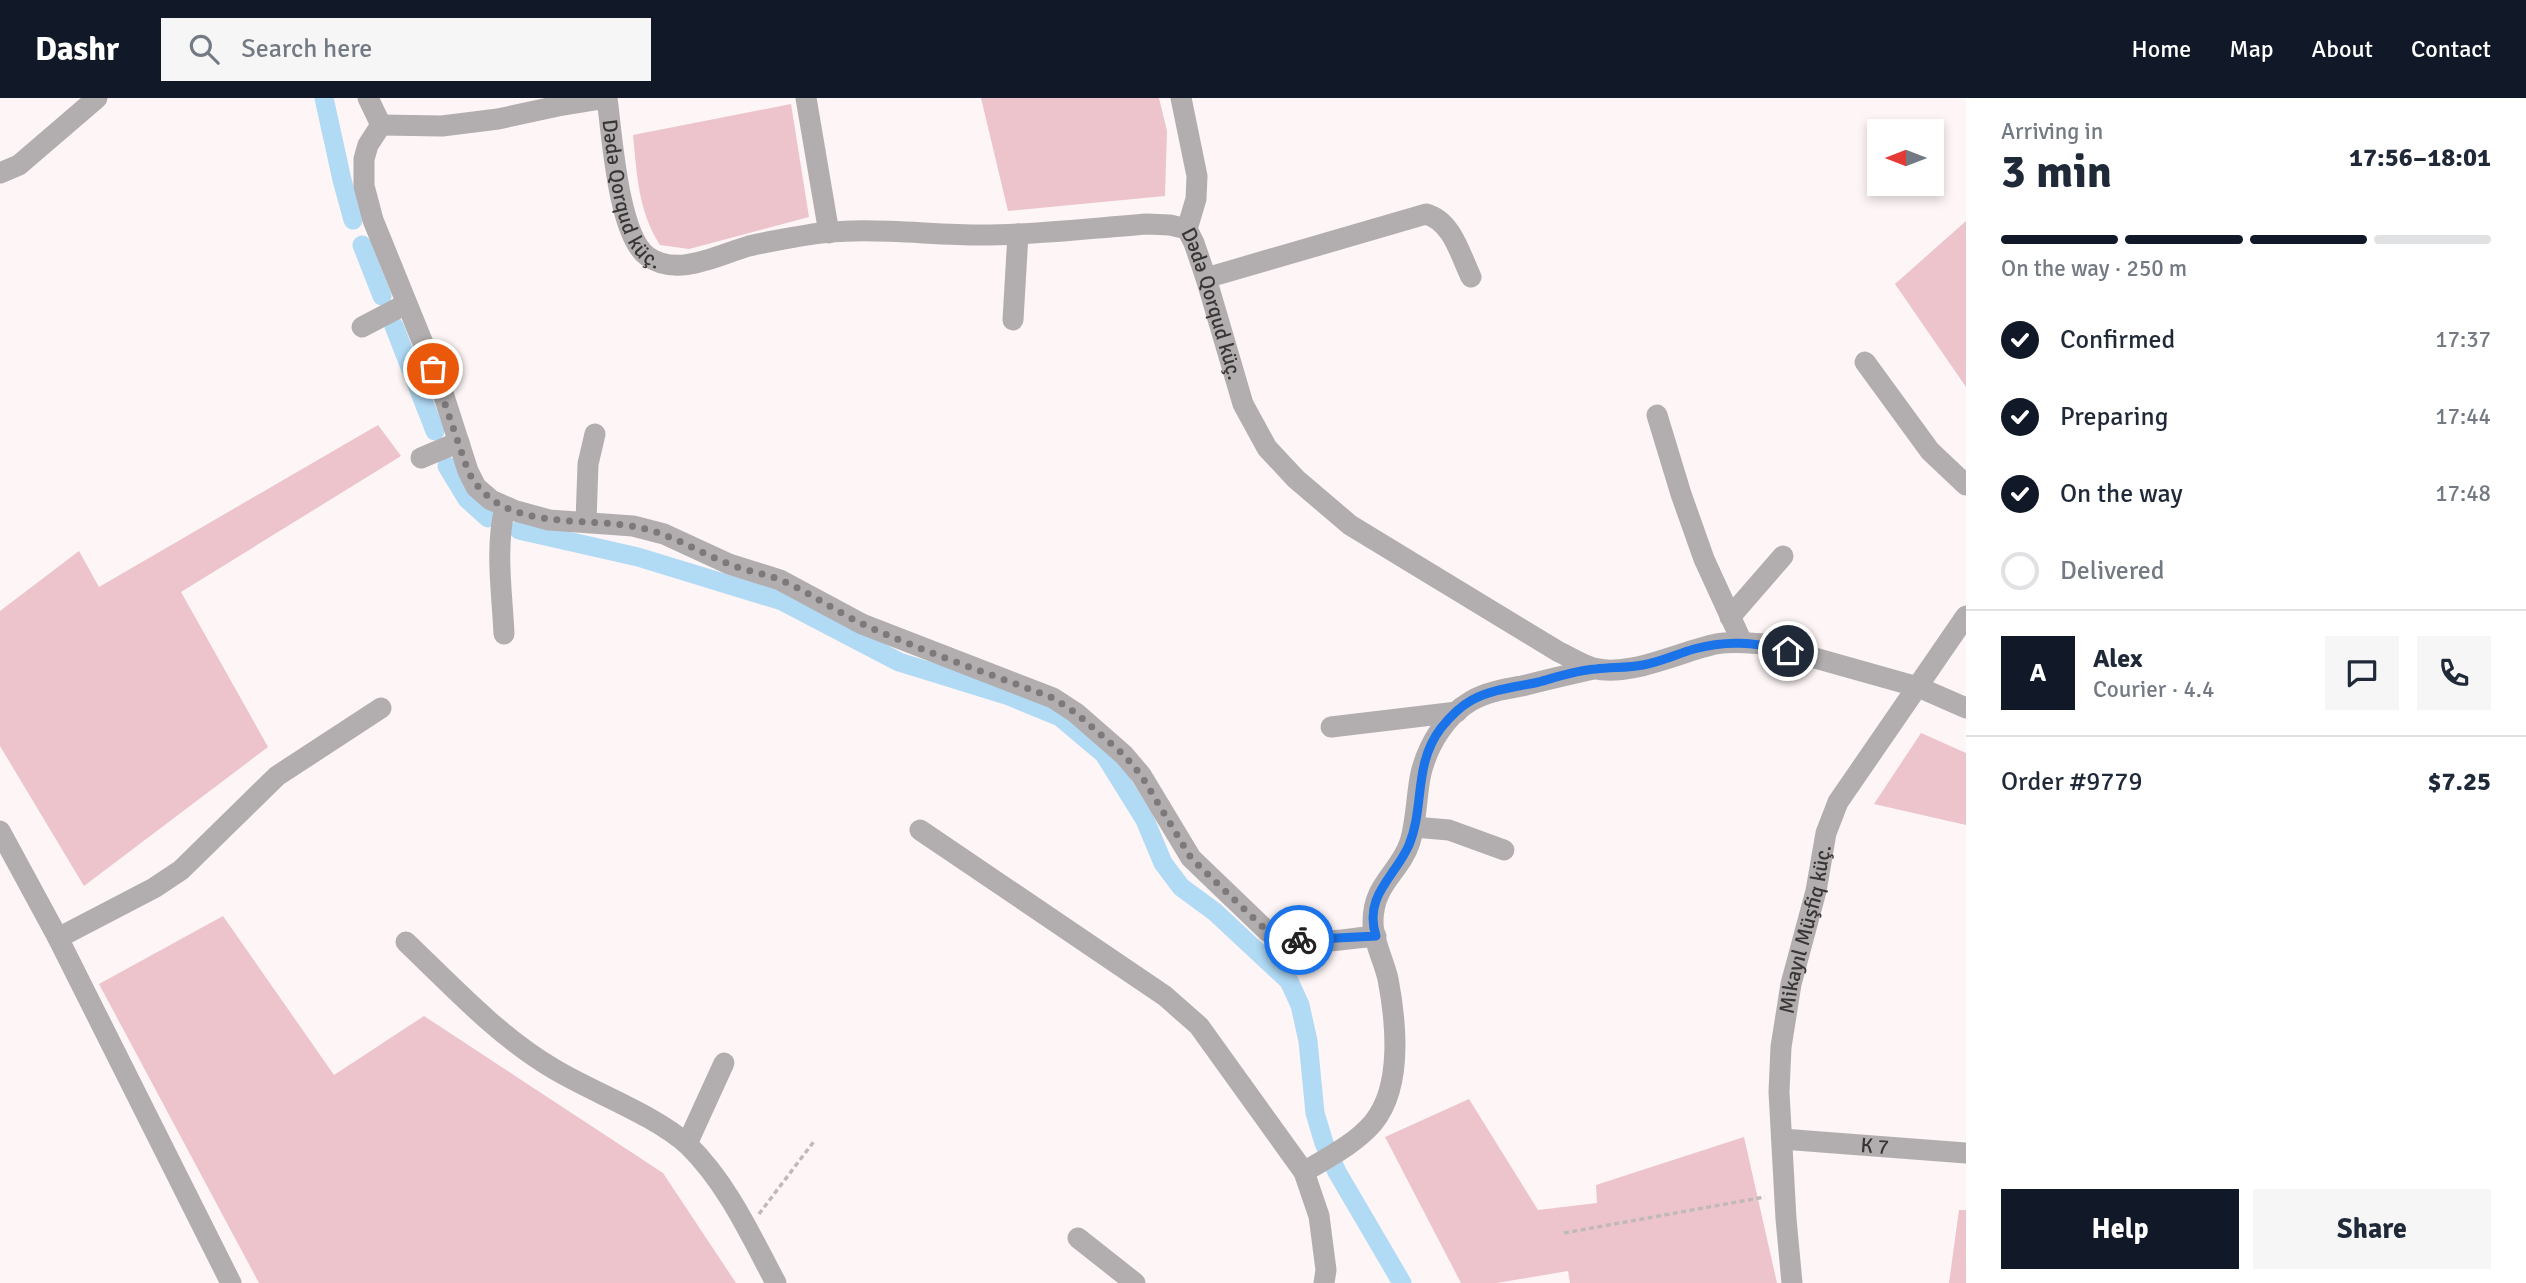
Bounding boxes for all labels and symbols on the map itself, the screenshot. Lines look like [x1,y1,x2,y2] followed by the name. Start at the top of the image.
[597,118,664,275] street label: Dədə Qorqud küç.
[1867,119,1944,196] north arrow
[1175,223,1248,383] street label: Dədə Qorqud küç.
[403,339,463,399] pin
[1758,621,1818,681] pin
[1774,843,1837,1015] street label: Mikayıl Müşfiq küç.
[1264,905,1334,975] courier
[1860,1132,1890,1160] street label: K 7

